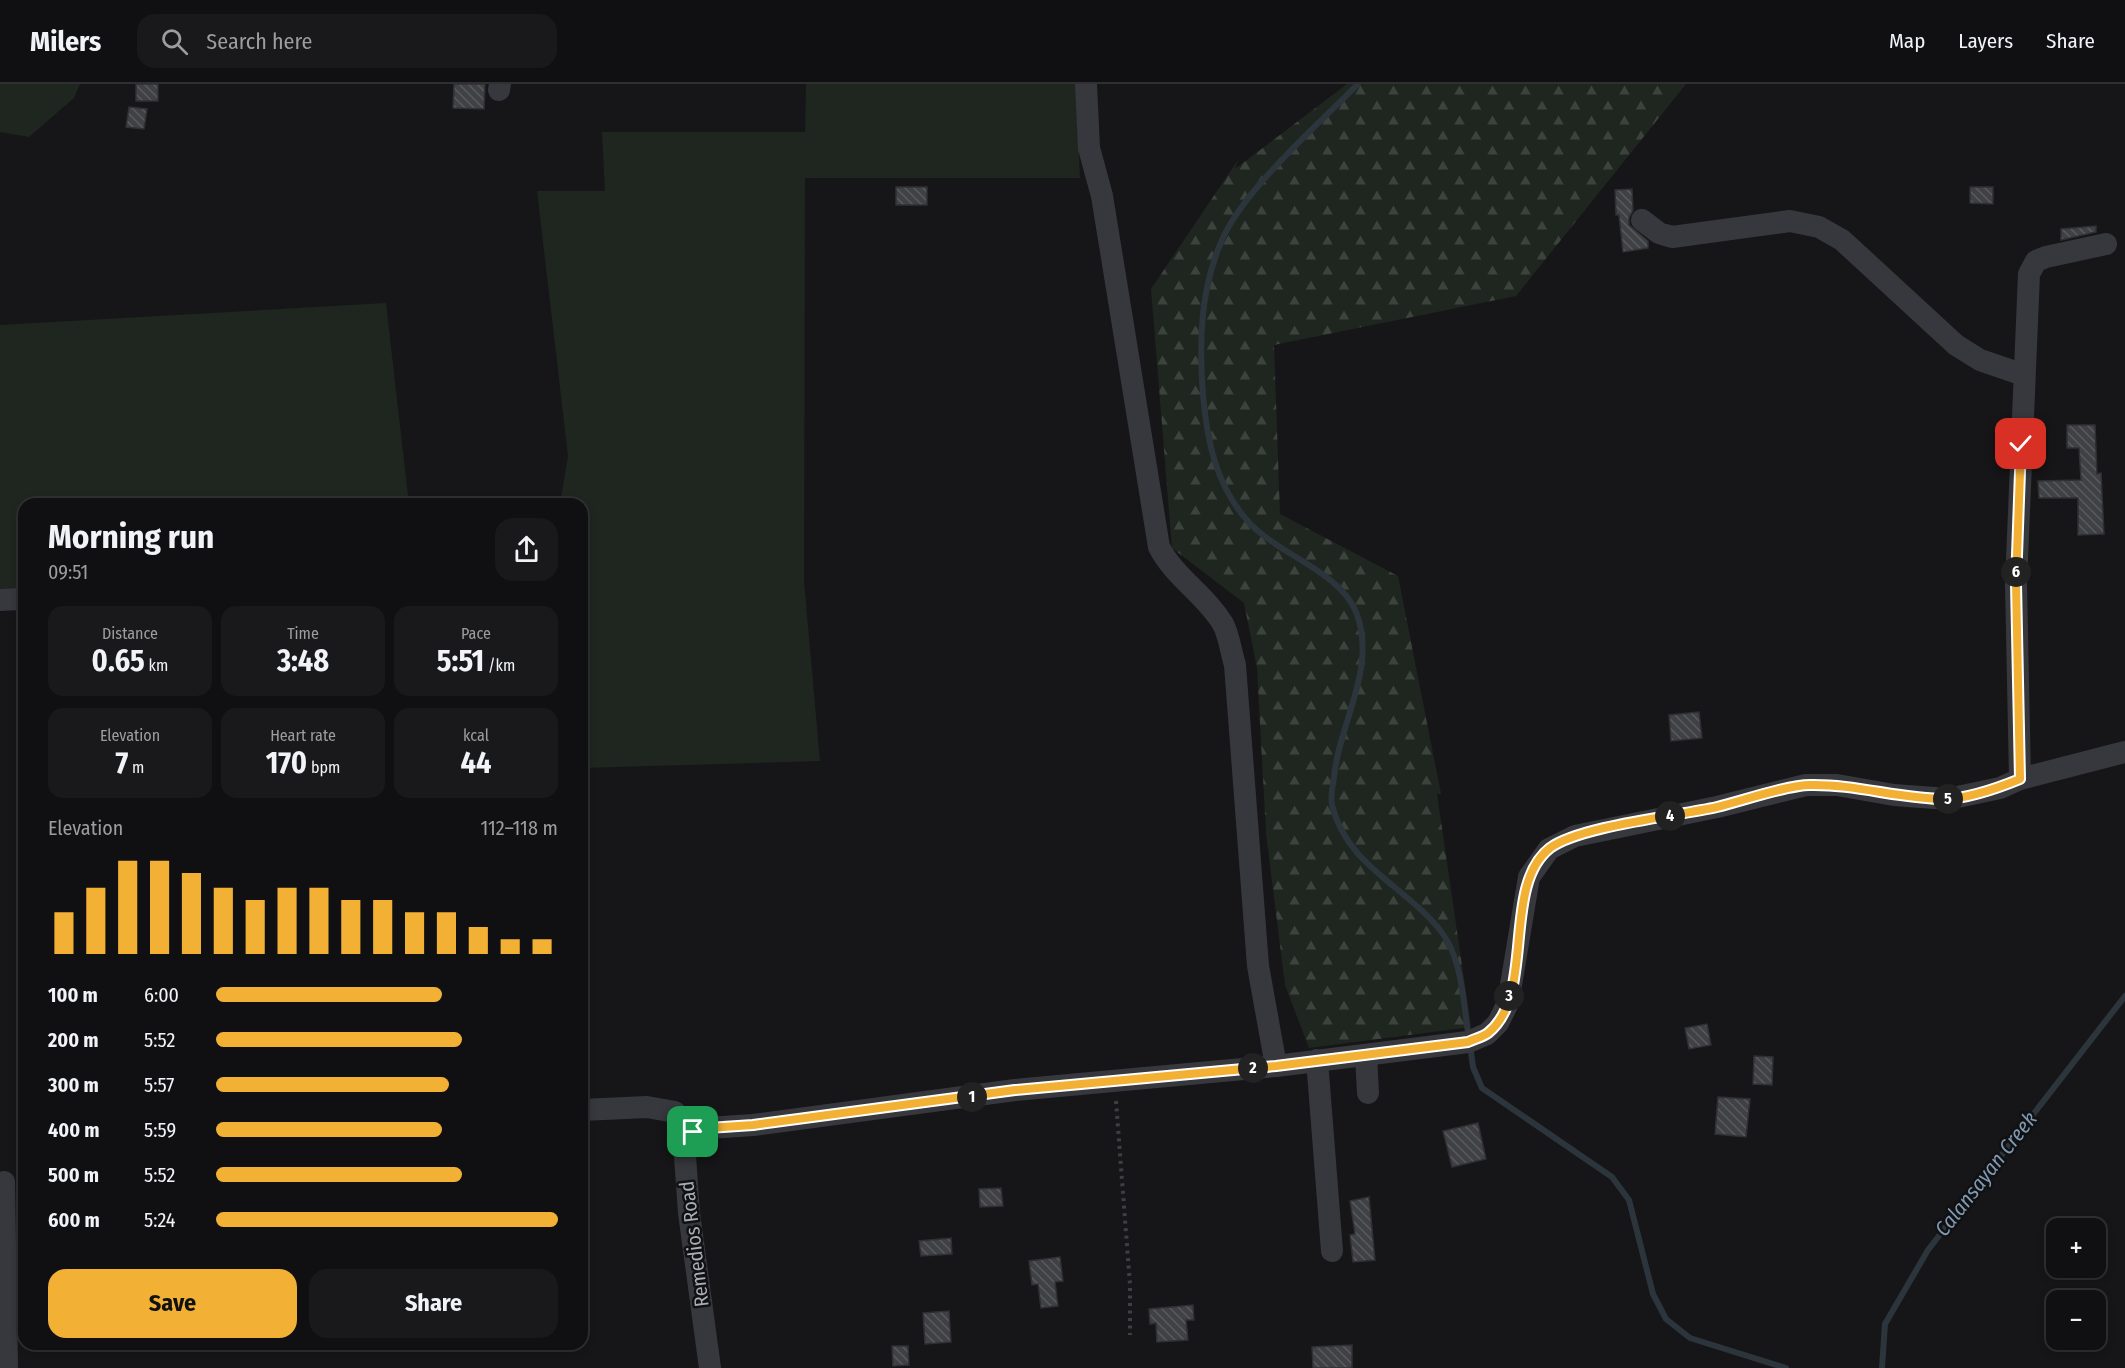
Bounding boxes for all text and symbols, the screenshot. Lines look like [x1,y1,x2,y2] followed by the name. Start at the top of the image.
[137,14,557,68] search box
[30,25,101,58] text: Milers
[158,25,191,58] icon: search
[206,28,312,55] text: Search here
[1889,28,1925,54] text: Map
[1958,28,2013,54] text: Layers
[2046,28,2095,54] text: Share
[1995,418,2046,469] pin
[2004,427,2037,460] icon: check
[48,517,214,557] text: Morning run
[495,518,558,581] button: share
[2001,557,2031,587] pin: 6
[48,560,88,584] text: 09:51
[2012,562,2020,581] text: 6
[102,624,158,643] text: Distance
[287,624,319,643] text: Time
[461,624,491,643] text: Pace
[92,643,145,679] text: 0.65
[277,643,329,679] text: 3:48
[437,643,484,679] text: 5:51
[145,656,168,675] text: km
[484,656,515,675] text: /km
[100,726,160,745] text: Elevation
[270,726,336,745] text: Heart rate
[463,726,489,745] text: kcal
[116,745,128,781] text: 7
[266,745,307,781] text: 170
[461,745,491,781] text: 44
[128,758,144,777] text: m
[307,758,340,777] text: bpm
[1933,784,1963,814] pin: 5
[1944,789,1952,808] text: 5
[1655,801,1685,831] pin: 4
[1666,806,1674,825] text: 4
[48,816,123,840] text: Elevation
[480,816,558,840] text: 112–118 m
[1494,981,1524,1011] pin: 3
[48,983,98,1007] text: 100 m
[144,983,179,1007] text: 6:00
[1505,986,1513,1005] text: 3
[48,1028,99,1052] text: 200 m
[144,1028,175,1052] text: 5:52
[1238,1053,1268,1083] pin: 2
[1249,1058,1257,1077] text: 2
[48,1073,99,1097] text: 300 m
[144,1073,174,1097] text: 5:57
[957,1082,987,1112] pin: 1
[969,1087,975,1106] text: 1
[667,1106,718,1157] pin
[1929,1106,2043,1242] water label: Calansayan Creek
[676,1115,709,1148] icon: arrive
[48,1118,100,1142] text: 400 m
[144,1118,176,1142] text: 5:59
[48,1163,99,1187] text: 500 m
[144,1163,175,1187] text: 5:52
[674,1180,714,1308] street label: Remedios Road
[48,1208,100,1232] text: 600 m
[144,1208,176,1232] text: 5:24
[2046,1218,2106,1350] map controls
[2046,1218,2106,1278] button: +
[48,1269,297,1338] button: Save
[309,1269,558,1338] button: Share
[2046,1290,2106,1350] button: −

